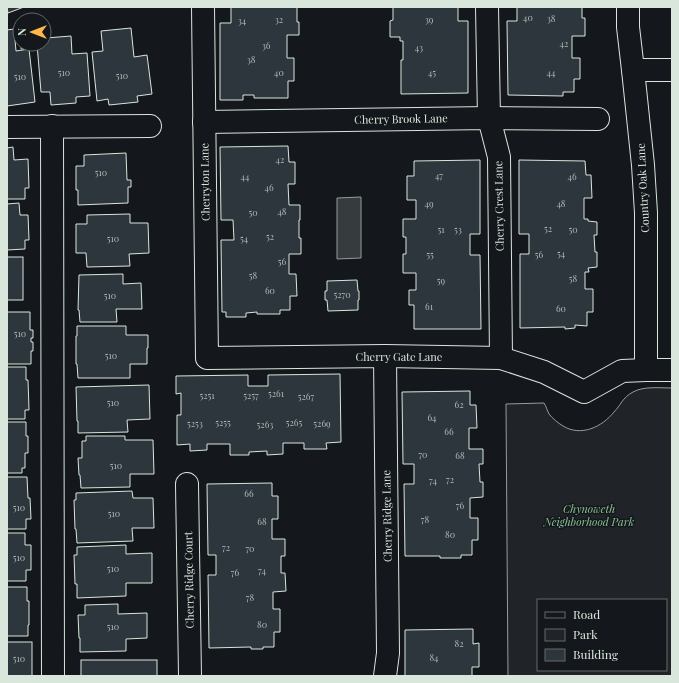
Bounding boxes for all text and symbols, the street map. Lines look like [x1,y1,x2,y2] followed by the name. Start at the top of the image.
[523,11,533,23] house number: 40
[12,12,52,52] north arrow
[547,12,556,24] house number: 38
[275,13,283,25] house number: 32
[425,13,434,25] house number: 39
[238,14,247,26] house number: 34
[14,28,29,36] text: N
[560,37,568,49] house number: 42
[262,39,271,51] house number: 36
[415,41,423,53] house number: 43
[247,53,256,65] house number: 38
[58,66,70,78] house number: 510
[274,66,284,78] house number: 40
[428,66,436,78] house number: 45
[547,66,556,78] house number: 44
[116,69,128,81] house number: 510
[14,70,26,82] house number: 510
[354,110,448,127] street label: Cherry Brook Lane
[196,142,213,221] street label: Cherryton Lane
[633,142,652,233] street label: Country Oak Lane
[276,153,284,165] house number: 42
[490,160,507,251] street label: Cherry Crest Lane
[95,166,107,178] house number: 510
[435,169,443,181] house number: 47
[241,170,250,182] house number: 44
[567,170,577,182] house number: 46
[264,181,274,193] house number: 46
[424,197,434,209] house number: 49
[556,197,566,209] house number: 48
[277,205,287,217] house number: 48
[248,206,258,218] house number: 50
[544,222,552,234] house number: 52
[437,223,445,235] house number: 51
[454,223,462,235] house number: 53
[568,223,578,235] house number: 50
[266,230,274,242] house number: 52
[107,232,119,244] house number: 510
[240,232,249,244] house number: 54
[557,247,566,259] house number: 54
[426,248,434,260] house number: 55
[535,248,544,260] house number: 56
[278,255,287,267] house number: 56
[249,269,258,281] house number: 58
[569,272,578,284] house number: 58
[437,274,446,286] house number: 59
[265,284,275,296] house number: 60
[333,288,351,300] house number: 5270
[104,289,116,301] house number: 510
[425,300,434,312] house number: 61
[556,302,566,314] house number: 60
[14,327,26,339] house number: 510
[105,349,117,361] house number: 510
[356,349,443,364] street label: Cherry Gate Lane
[268,387,285,399] house number: 5261
[199,389,215,401] house number: 5251
[243,389,259,401] house number: 5257
[298,390,315,402] house number: 5267
[107,396,119,408] house number: 510
[455,398,463,410] house number: 62
[427,411,437,423] house number: 64
[215,416,231,428] house number: 5255
[286,416,302,428] house number: 5265
[187,417,203,429] house number: 5253
[313,417,331,429] house number: 5269
[257,418,273,430] house number: 5263
[444,425,454,437] house number: 66
[418,448,428,460] house number: 70
[455,449,465,461] house number: 68
[110,459,122,471] house number: 510
[378,469,395,562] street label: Cherry Ridge Lane
[446,473,454,485] house number: 72
[429,474,437,486] house number: 74
[244,487,254,499] house number: 66
[456,499,464,511] house number: 76
[13,501,25,513] house number: 510
[543,501,634,529] park label: Chynoweth Neighborhood Park
[108,507,120,519] house number: 510
[421,513,429,525] house number: 78
[257,515,267,527] house number: 68
[445,528,455,540] house number: 80
[180,531,197,629] street label: Cherry Ridge Court
[222,541,230,553] house number: 72
[245,542,255,554] house number: 70
[13,551,25,563] house number: 510
[107,562,119,574] house number: 510
[258,564,266,576] house number: 74
[231,566,239,578] house number: 76
[246,591,254,603] house number: 78
[537,599,667,671] legend
[573,606,600,622] text: Road
[257,618,267,630] house number: 80
[107,620,119,632] house number: 510
[573,626,598,642] text: Park
[455,637,464,649] house number: 82
[573,646,619,662] text: Building
[429,651,439,663] house number: 84
[13,652,25,664] house number: 510

